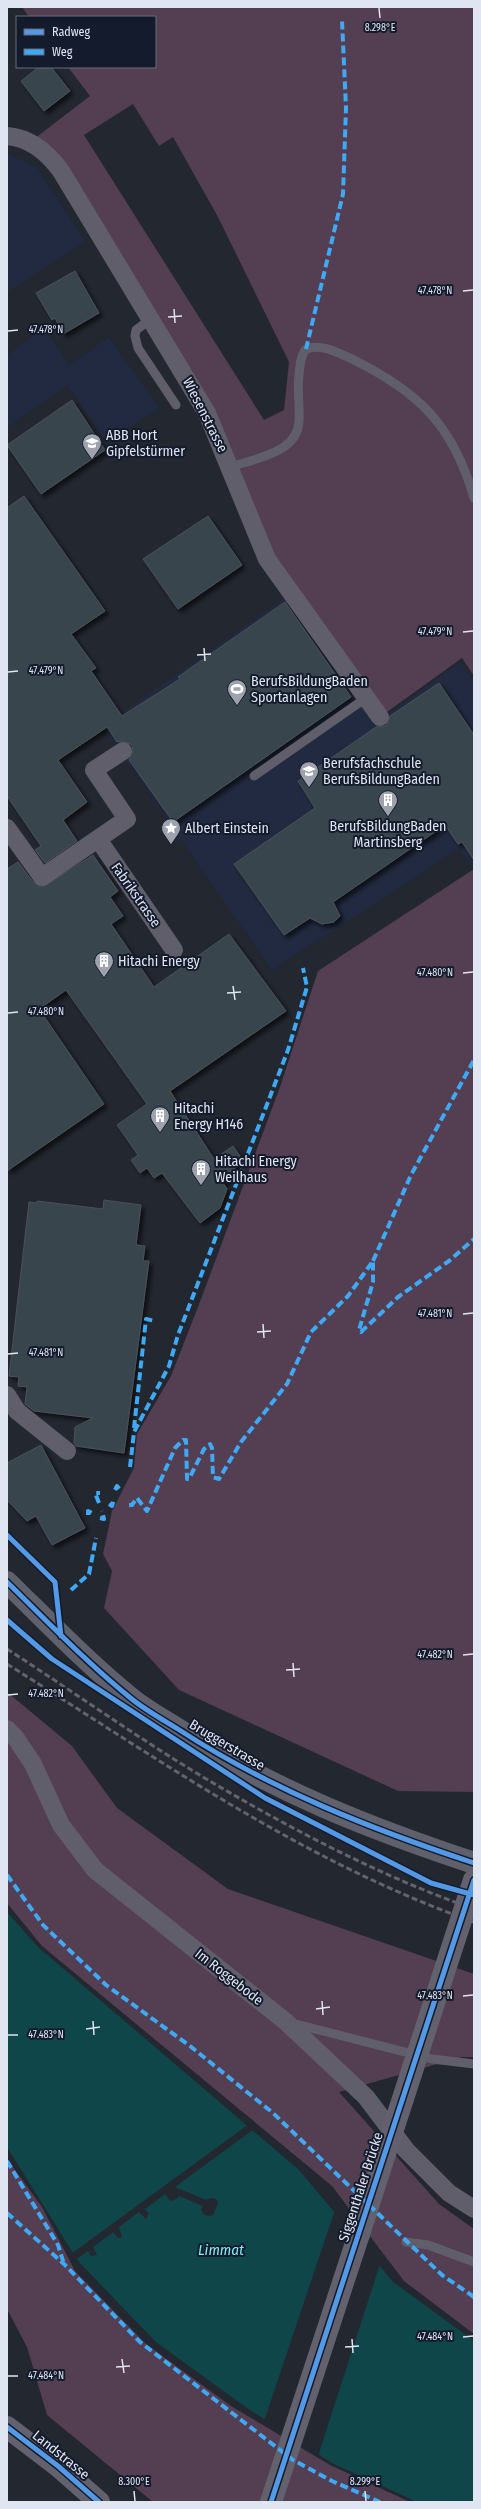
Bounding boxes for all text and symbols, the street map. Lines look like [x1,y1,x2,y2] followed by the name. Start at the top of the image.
[16,16,156,68] legend
[365,22,396,34] text: 8.298°E
[52,25,91,39] text: Radweg
[52,45,73,59] text: Weg
[418,285,452,297] text: 47.478°N
[29,324,63,336] text: 47.478°N
[179,375,231,455] street label: Wiesenstrasse
[106,427,185,460] place label: ABB Hort Gipfelstürmer
[81,432,103,460] school or university icon: ABB Hort Gipfelstürmer
[418,626,452,638] text: 47.479°N
[29,665,63,677] text: 47.479°N
[251,673,368,706] place label: BerufsBildungBaden Sportanlagen
[226,678,248,706] sports icon: BerufsBildungBaden Sportanlagen
[323,755,440,788] place label: Berufsfachschule BerufsBildungBaden
[298,760,320,788] school or university icon: Berufsfachschule BerufsBildungBaden
[377,789,399,817] building icon: BerufsBildungBaden Martinsberg
[160,817,182,845] place icon: Albert Einstein
[330,818,446,851] place label: BerufsBildungBaden Martinsberg
[185,820,269,837] place label: Albert Einstein
[108,859,165,931] street label: Fabrikstrasse
[93,950,115,978] building icon: Hitachi Energy
[118,953,201,970] place label: Hitachi Energy
[417,967,453,979] text: 47.480°N
[28,1006,64,1018] text: 47.480°N
[174,1100,243,1133] place label: Hitachi Energy H146
[149,1105,171,1133] building icon: Hitachi Energy H146
[215,1153,298,1186] place label: Hitachi Energy Weilhaus
[190,1158,212,1186] building icon: Hitachi Energy Weilhaus
[418,1308,452,1320] text: 47.481°N
[29,1347,63,1359] text: 47.481°N
[417,1649,453,1661] text: 47.482°N
[28,1688,64,1700] text: 47.482°N
[186,1716,268,1774] street label: Bruggerstrasse
[192,1945,266,2009] street label: Im Roggebode
[417,1990,453,2002] text: 47.483°N
[28,2029,64,2041] text: 47.483°N
[335,2130,387,2244] street label: Siggenthaler Brücke
[198,2241,244,2259] water label: Limmat
[417,2331,453,2343] text: 47.484°N
[28,2370,64,2382] text: 47.484°N
[29,2427,93,2483] street label: Landstrasse
[118,2476,150,2488] text: 8.300°E
[350,2476,381,2488] text: 8.299°E

